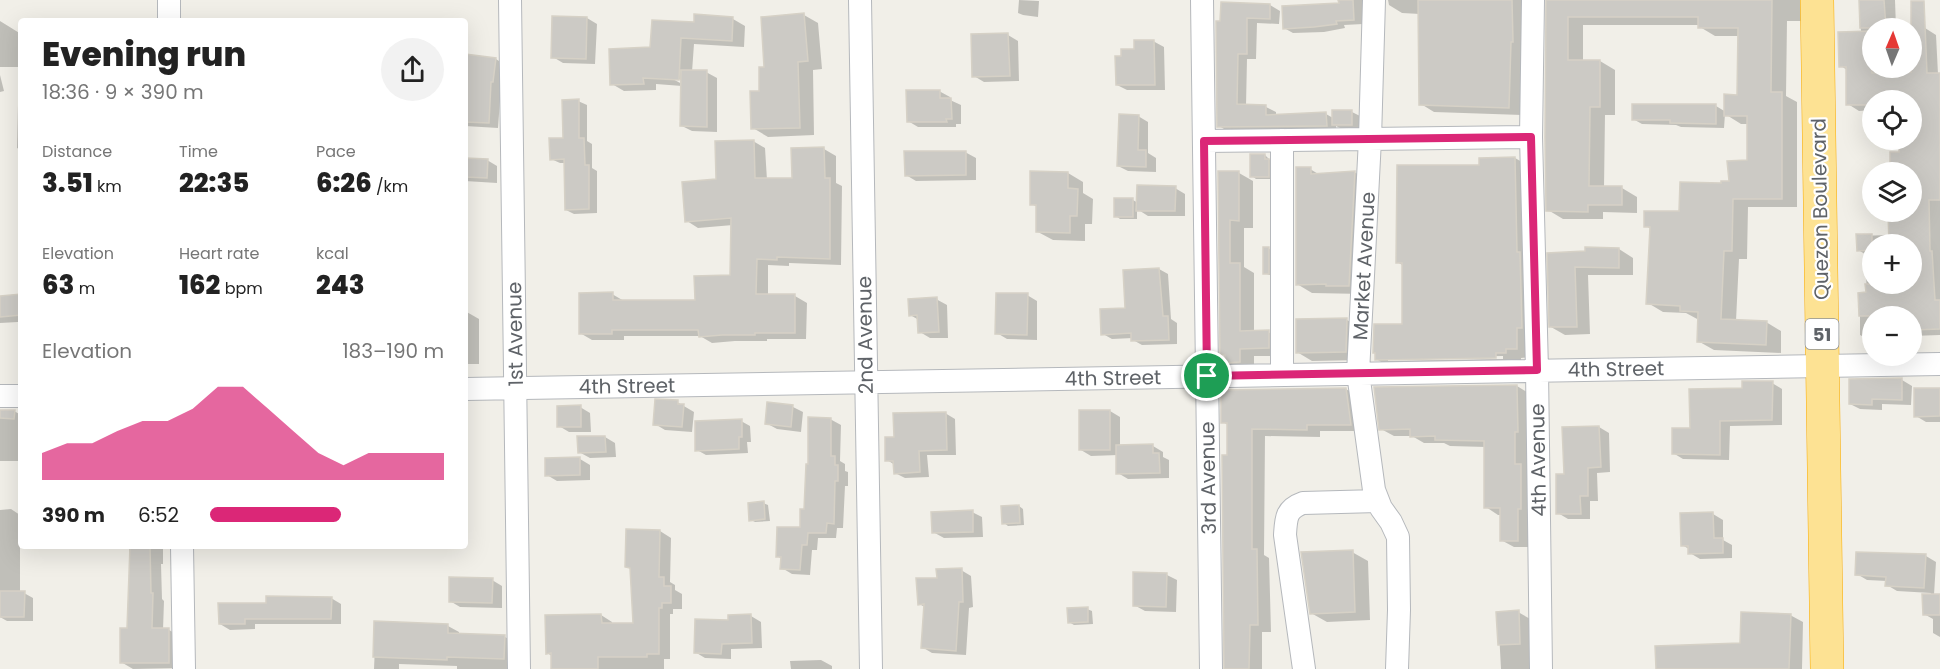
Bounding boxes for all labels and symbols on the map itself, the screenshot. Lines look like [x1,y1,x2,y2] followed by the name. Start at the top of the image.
[1862,18,1922,78] north arrow
[1804,118,1836,300] street label: Quezon Boulevard
[1346,191,1382,341] street label: Market Avenue
[850,276,880,394] street label: 2nd Avenue
[500,281,530,387] street label: 1st Avenue
[1806,319,1838,349] road number: 51
[1181,350,1232,401] pin
[1567,354,1665,384] street label: 4th Street
[1064,363,1162,393] street label: 4th Street
[578,371,676,401] street label: 4th Street
[1523,403,1553,517] street label: 4th Avenue
[1193,421,1223,535] street label: 3rd Avenue

